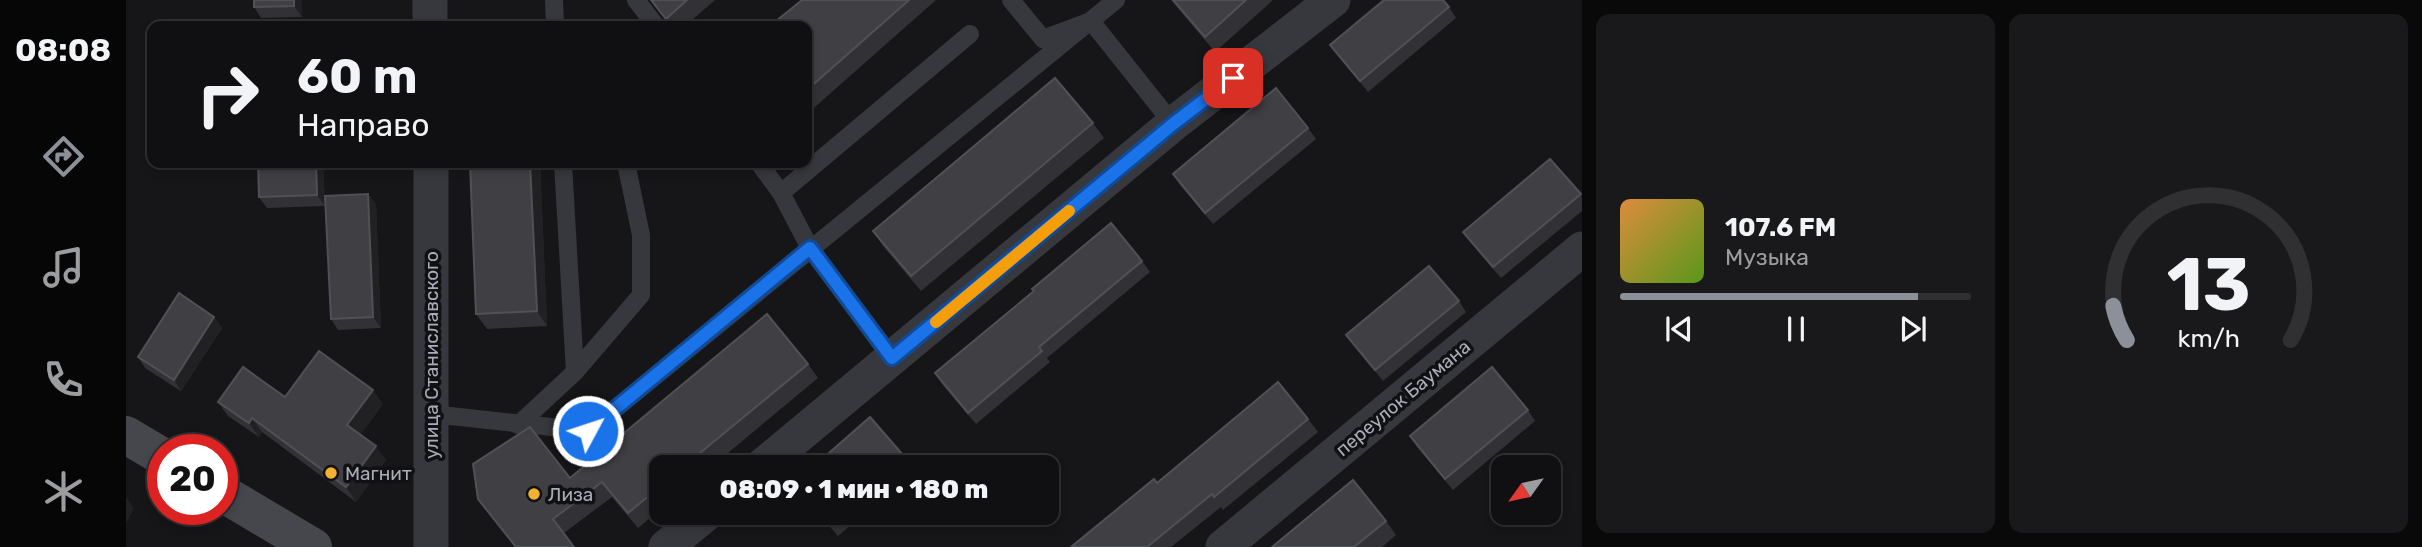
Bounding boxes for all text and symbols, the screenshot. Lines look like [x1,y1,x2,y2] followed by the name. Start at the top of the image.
[15,31,111,69] text: 08:08
[297,47,418,105] text: 60 m
[1203,48,1263,108] pin
[182,49,273,140] icon: right
[1214,59,1252,97] icon: arrive
[297,106,430,144] text: Направо
[39,132,88,181] icon: directions
[1725,212,1836,243] text: 107.6 FM
[2166,242,2251,328] text: 13
[39,243,88,292] icon: music
[1725,243,1809,271] text: Музыка
[420,251,443,459] street label: улица Станиславского
[1660,310,1698,348] icon: previous
[1777,310,1815,348] icon: pause
[1894,310,1932,348] icon: next
[2177,323,2240,352] text: km/h
[1331,335,1475,461] street label: переулок Баумана
[39,355,88,404] icon: phone
[551,394,625,468] position arrow
[147,434,238,525] speed limit sign: 20
[1491,455,1561,525] north arrow
[1491,455,1561,525] map controls
[345,462,412,485] place label: Магнит
[323,465,339,481] marker: Магнит
[39,467,88,516] icon: climate
[720,474,988,505] text: 08:09 · 1 мин · 180 m
[548,483,593,506] place label: Лиза
[526,486,542,502] marker: Лиза

